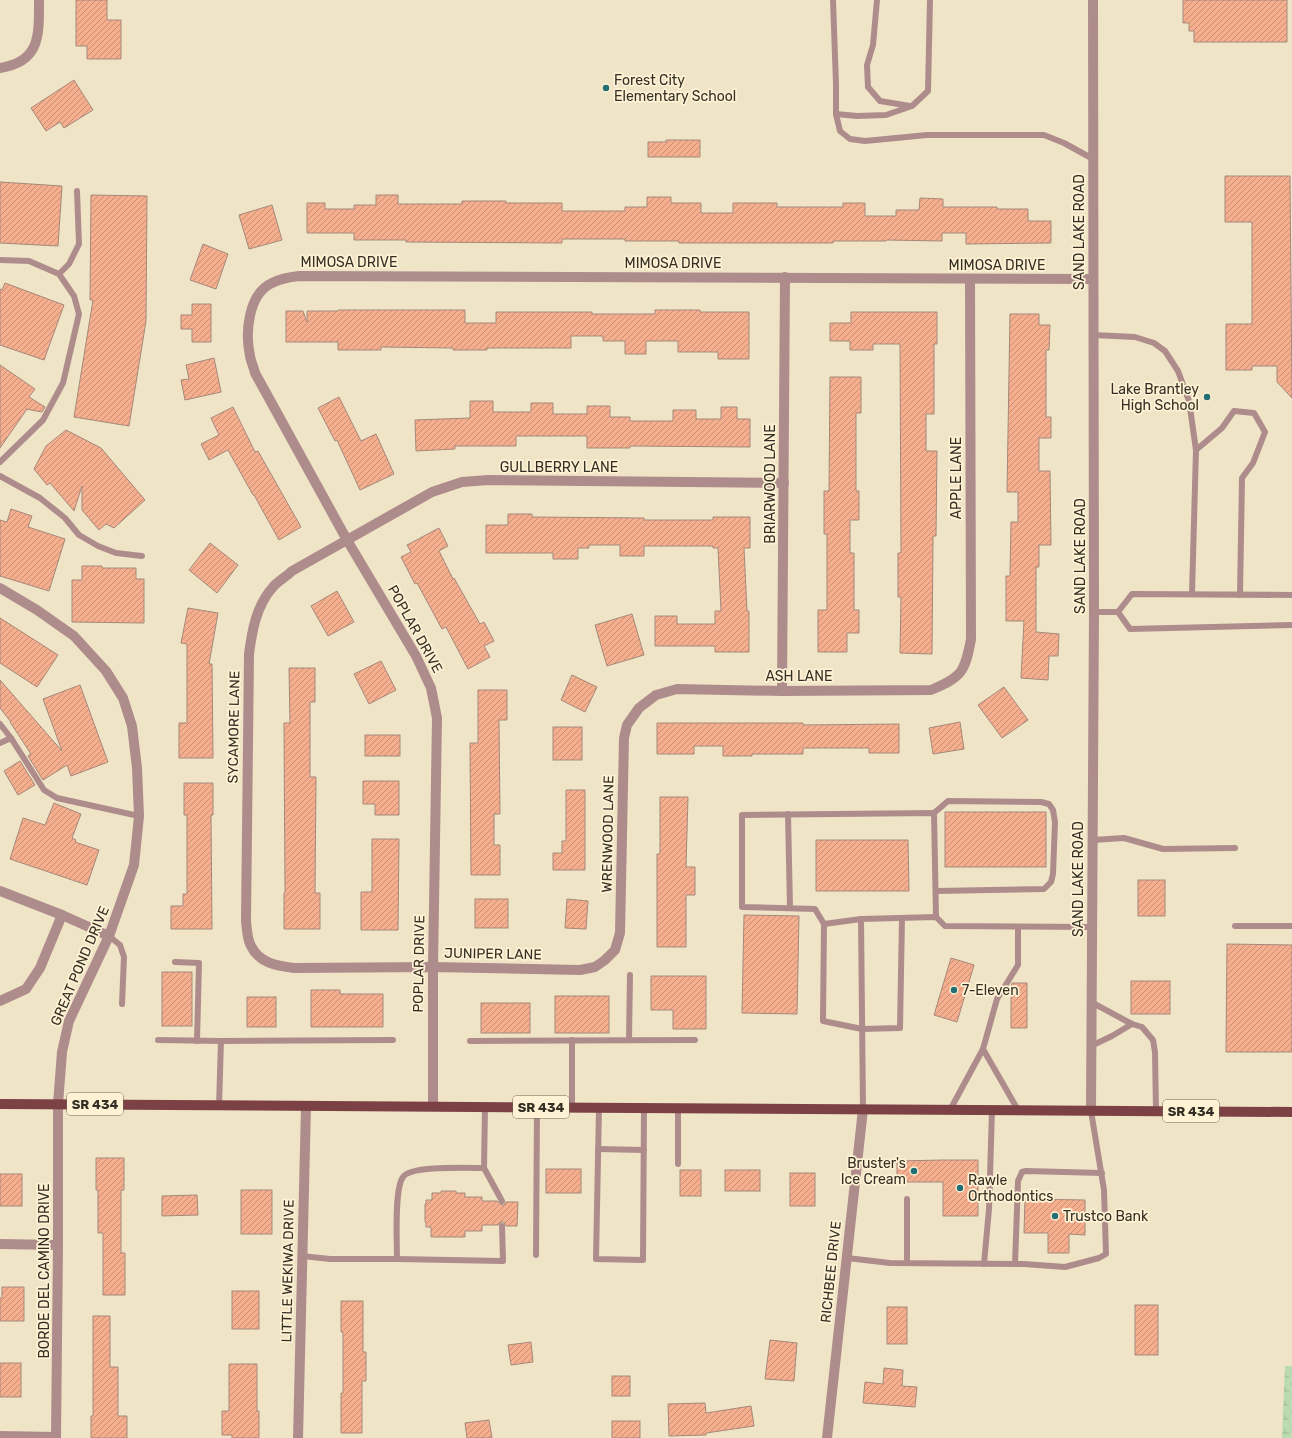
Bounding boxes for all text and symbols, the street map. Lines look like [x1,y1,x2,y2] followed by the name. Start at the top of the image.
[614,72,736,105] place label: Forest City Elementary School
[601,83,611,93] marker: Forest City Elementary School
[1071,174,1088,290] street label: SAND LAKE ROAD
[301,254,397,271] street label: MIMOSA DRIVE
[625,255,721,272] street label: MIMOSA DRIVE
[949,257,1045,274] street label: MIMOSA DRIVE
[1110,381,1199,414] place label: Lake Brantley High School
[1202,392,1212,402] marker: Lake Brantley High School
[762,424,779,544] street label: BRIARWOOD LANE
[948,437,965,519] street label: APPLE LANE
[500,459,618,476] street label: GULLBERRY LANE
[1072,498,1089,614] street label: SAND LAKE ROAD
[384,582,446,676] street label: POPLAR DRIVE
[766,668,832,685] street label: ASH LANE
[225,670,243,784] street label: SYCAMORE LANE
[598,775,618,893] street label: WRENWOOD LANE
[1070,821,1087,937] street label: SAND LAKE ROAD
[47,904,113,1028] street label: GREAT POND DRIVE
[410,915,428,1013] street label: POPLAR DRIVE
[444,945,542,963] street label: JUNIPER LANE
[962,982,1019,999] place label: 7-Eleven
[949,985,959,995] marker: 7-Eleven
[67,1093,123,1115] road number: SR 434
[513,1096,569,1118] road number: SR 434
[1163,1100,1219,1122] road number: SR 434
[841,1155,906,1188] place label: Bruster's Ice Cream
[909,1166,919,1176] marker: Bruster's Ice Cream
[968,1172,1053,1205] place label: Rawle Orthodontics
[36,1183,53,1359] street label: BORDE DEL CAMINO DRIVE
[955,1183,965,1193] marker: Rawle Orthodontics
[278,1199,298,1343] street label: LITTLE WEKIWA DRIVE
[1063,1208,1149,1225] place label: Trustco Bank
[1050,1211,1060,1221] marker: Trustco Bank
[817,1220,845,1324] street label: RICHBEE DRIVE

